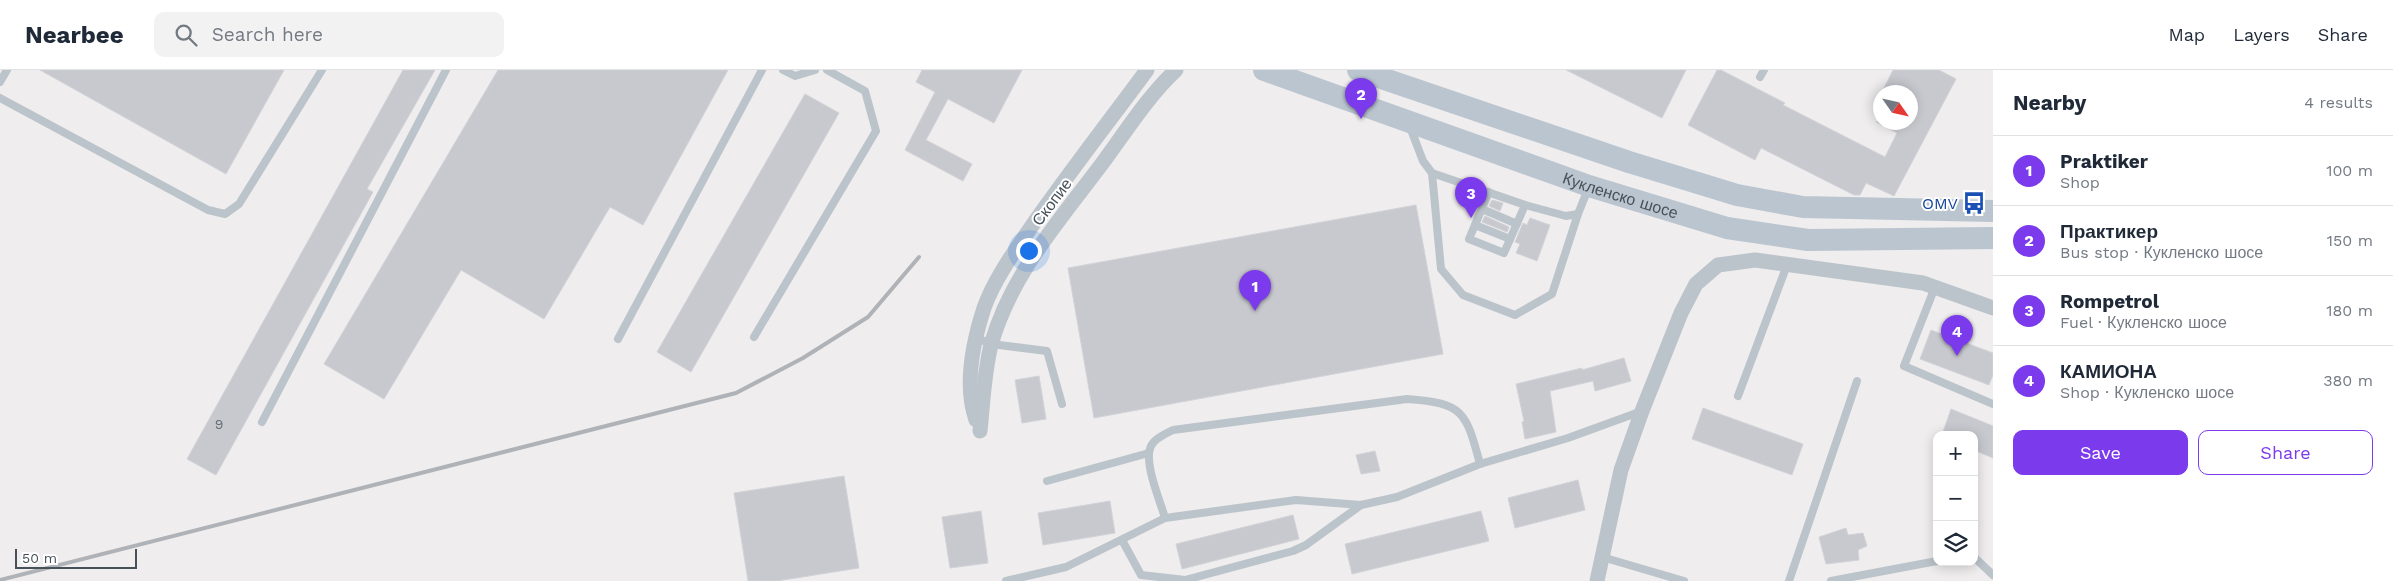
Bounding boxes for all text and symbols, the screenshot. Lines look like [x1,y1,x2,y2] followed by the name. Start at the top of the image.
[154,12,504,57] search box
[25,21,124,49] text: Nearbee
[172,21,200,49] icon: search
[212,23,323,46] text: Search here
[2168,24,2205,45] text: Map
[2233,24,2290,45] text: Layers
[2318,24,2368,45] text: Share
[1345,78,1377,119] pin: 2
[1873,85,1918,130] north arrow
[2013,90,2086,115] text: Nearby
[2304,93,2373,112] text: 4 results
[2060,150,2148,173] text: Praktiker
[2026,161,2032,180] text: 1
[2326,161,2373,180] text: 100 m
[1560,168,1681,222] street label: Кукленско шосе
[2060,173,2100,192] text: Shop
[1028,175,1076,229] street label: Скопие
[1455,177,1487,218] pin: 3
[1961,190,1987,216] bus stop icon: OMV
[1922,194,1958,213] place label: OMV
[2060,220,2158,243] text: Практикер
[2024,231,2034,250] text: 2
[2327,231,2373,250] text: 150 m
[1016,238,1042,264] your location
[2060,243,2263,262] text: Bus stop · Кукленско шосе
[1239,270,1271,311] pin: 1
[2060,290,2159,313] text: Rompetrol
[2024,301,2034,320] text: 3
[2326,301,2373,320] text: 180 m
[2060,313,2227,332] text: Fuel · Кукленско шосе
[1941,315,1973,356] pin: 4
[2060,360,2157,383] text: КАМИОНА
[2024,371,2034,390] text: 4
[2323,371,2373,390] text: 380 m
[2060,383,2234,402] text: Shop · Кукленско шосе
[215,416,223,432] house number: 9
[2013,430,2188,475] button: Save
[2198,430,2373,475] button: Share
[1933,431,1978,566] map controls
[1933,431,1978,476] button: +
[1933,476,1978,521] button: −
[1933,521,1978,566] button: layers
[15,546,138,569] scale bar
[22,550,57,566] text: 50 m

